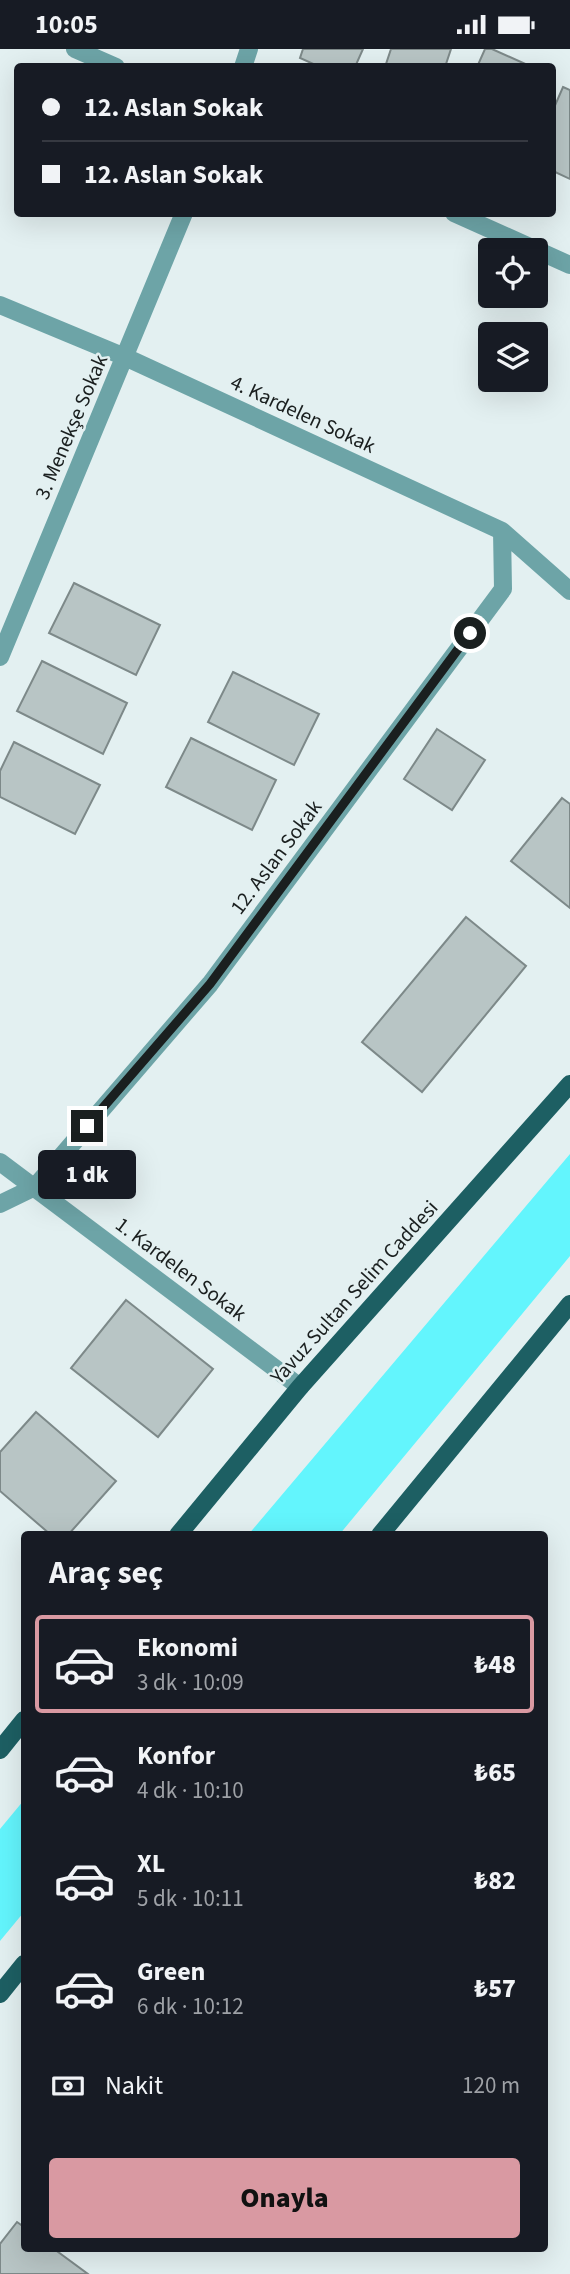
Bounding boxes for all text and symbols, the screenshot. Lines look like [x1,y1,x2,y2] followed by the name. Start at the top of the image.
[35,6,98,43] text: 10:05
[84,89,263,126] text: 12. Aslan Sokak
[84,156,263,193] text: 12. Aslan Sokak
[478,238,548,392] map controls
[478,238,548,308] button: locate
[478,322,548,392] button: layers
[27,349,115,504] street label: 3. Menekşe Sokak
[226,367,381,461] street label: 4. Kardelen Sokak
[454,617,486,649] route start
[223,793,329,920] street label: 12. Aslan Sokak
[71,1110,103,1142] route end
[38,1151,136,1199] callout: 1 dk
[66,1158,108,1191] text: 1 dk
[262,1193,445,1391] street label: Yavuz Sultan Selim Caddesi
[109,1210,253,1329] street label: 1. Kardelen Sokak
[49,1550,163,1596] text: Araç seç
[137,1629,238,1666] text: Ekonomi
[53,1633,116,1696] icon: car
[474,1646,516,1683] text: ₺48
[137,1666,244,1699] text: 3 dk · 10:09
[137,1737,215,1774] text: Konfor
[53,1741,116,1804] icon: car
[474,1754,516,1791] text: ₺65
[137,1774,244,1807] text: 4 dk · 10:10
[137,1845,165,1882] text: XL
[53,1849,116,1912] icon: car
[474,1862,516,1899] text: ₺82
[137,1882,244,1915] text: 5 dk · 10:11
[137,1953,205,1990] text: Green
[53,1957,116,2020] icon: car
[474,1970,516,2007] text: ₺57
[137,1990,244,2023] text: 6 dk · 10:12
[49,2067,87,2105] icon: cash
[105,2067,163,2104] text: Nakit
[462,2069,520,2102] text: 120 m
[49,2158,520,2238] button: Onayla

